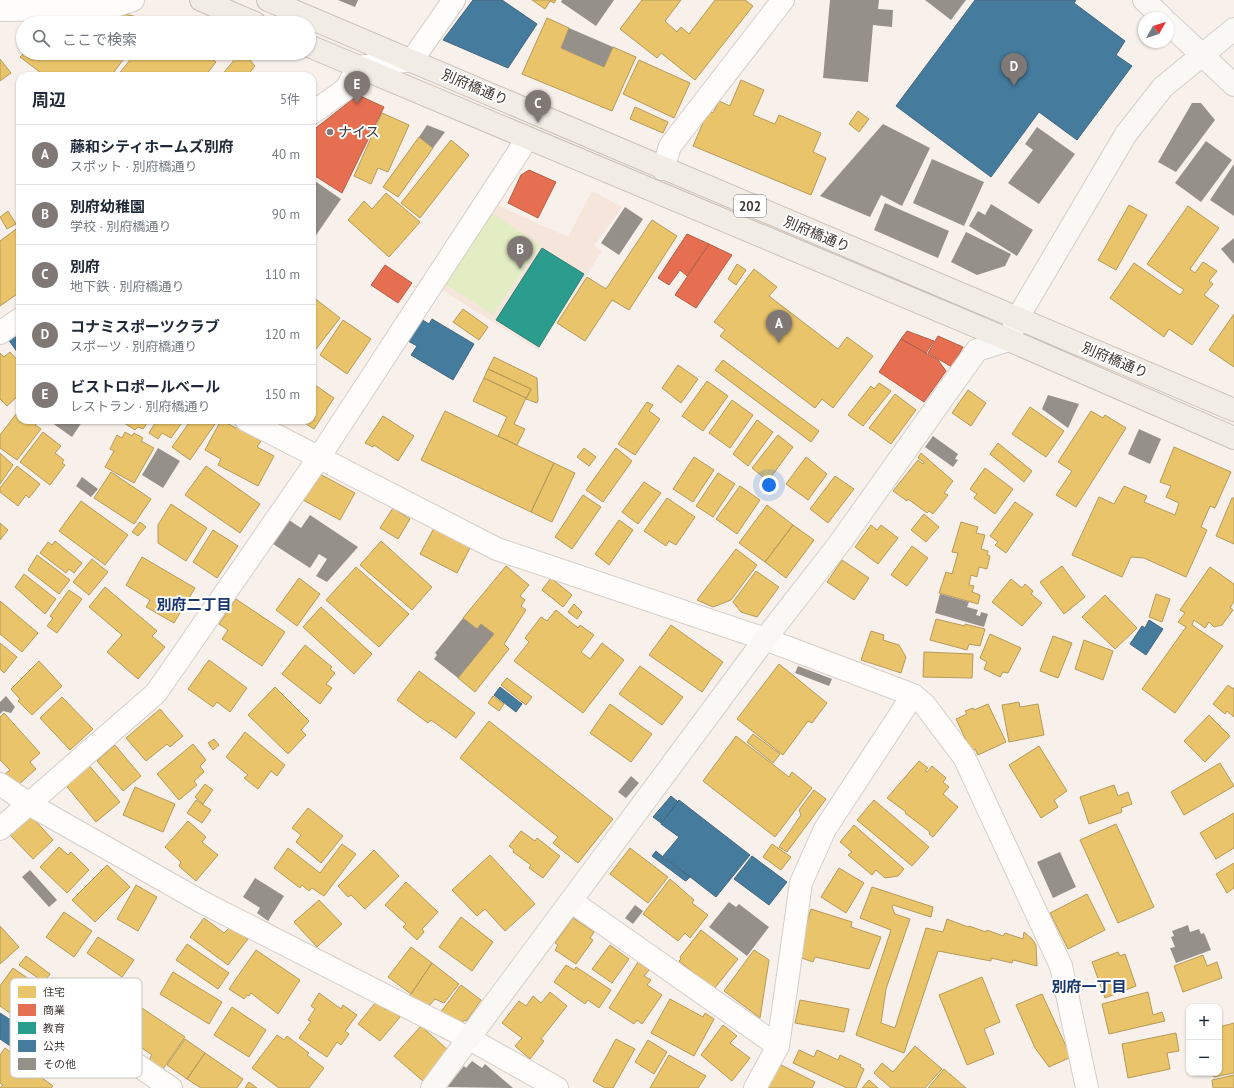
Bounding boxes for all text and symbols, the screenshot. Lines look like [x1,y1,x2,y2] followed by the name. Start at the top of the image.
[1138,12,1174,48] north arrow
[16,16,316,60] search box
[30,27,52,49] icon: search
[62,30,137,49] text: ここで検索
[1001,53,1027,86] pin: D
[439,65,511,109] street label: 別府橋通り
[344,71,370,104] pin: E
[32,89,66,111] text: 周辺
[525,90,551,123] pin: C
[280,91,300,108] text: 5件
[338,123,380,141] place label: ナイス
[325,127,335,137] marker: ナイス
[70,137,234,156] text: 藤和シティホームズ別府
[41,146,49,163] text: A
[272,146,300,163] text: 40 m
[70,158,197,175] text: スポット · 別府橋通り
[734,195,766,217] road number: 202
[70,197,145,216] text: 別府幼稚園
[41,206,49,223] text: B
[272,206,300,223] text: 90 m
[781,212,853,256] street label: 別府橋通り
[70,218,171,235] text: 学校 · 別府橋通り
[507,236,533,269] pin: B
[70,257,100,276] text: 別府
[41,266,49,283] text: C
[265,266,300,283] text: 110 m
[70,278,184,295] text: 地下鉄 · 別府橋通り
[766,310,792,343] pin: A
[70,317,220,336] text: コナミスポーツクラブ
[41,326,49,343] text: D
[265,326,300,343] text: 120 m
[70,338,197,355] text: スポーツ · 別府橋通り
[1079,338,1151,382] street label: 別府橋通り
[70,377,220,396] text: ビストロポールべール
[42,386,48,403] text: E
[265,386,300,403] text: 150 m
[70,398,210,415] text: レストラン · 別府橋通り
[759,475,779,495] your location
[156,595,232,614] district label: 別府二丁目
[1051,977,1127,996] district label: 別府一丁目
[10,978,142,1078] legend
[43,985,65,999] text: 住宅
[43,1003,65,1017] text: 商業
[1186,1004,1222,1076] map controls
[1186,1004,1222,1040] button: +
[43,1021,65,1035] text: 教育
[43,1039,65,1053] text: 公共
[1186,1040,1222,1076] button: −
[43,1057,76,1071] text: その他

